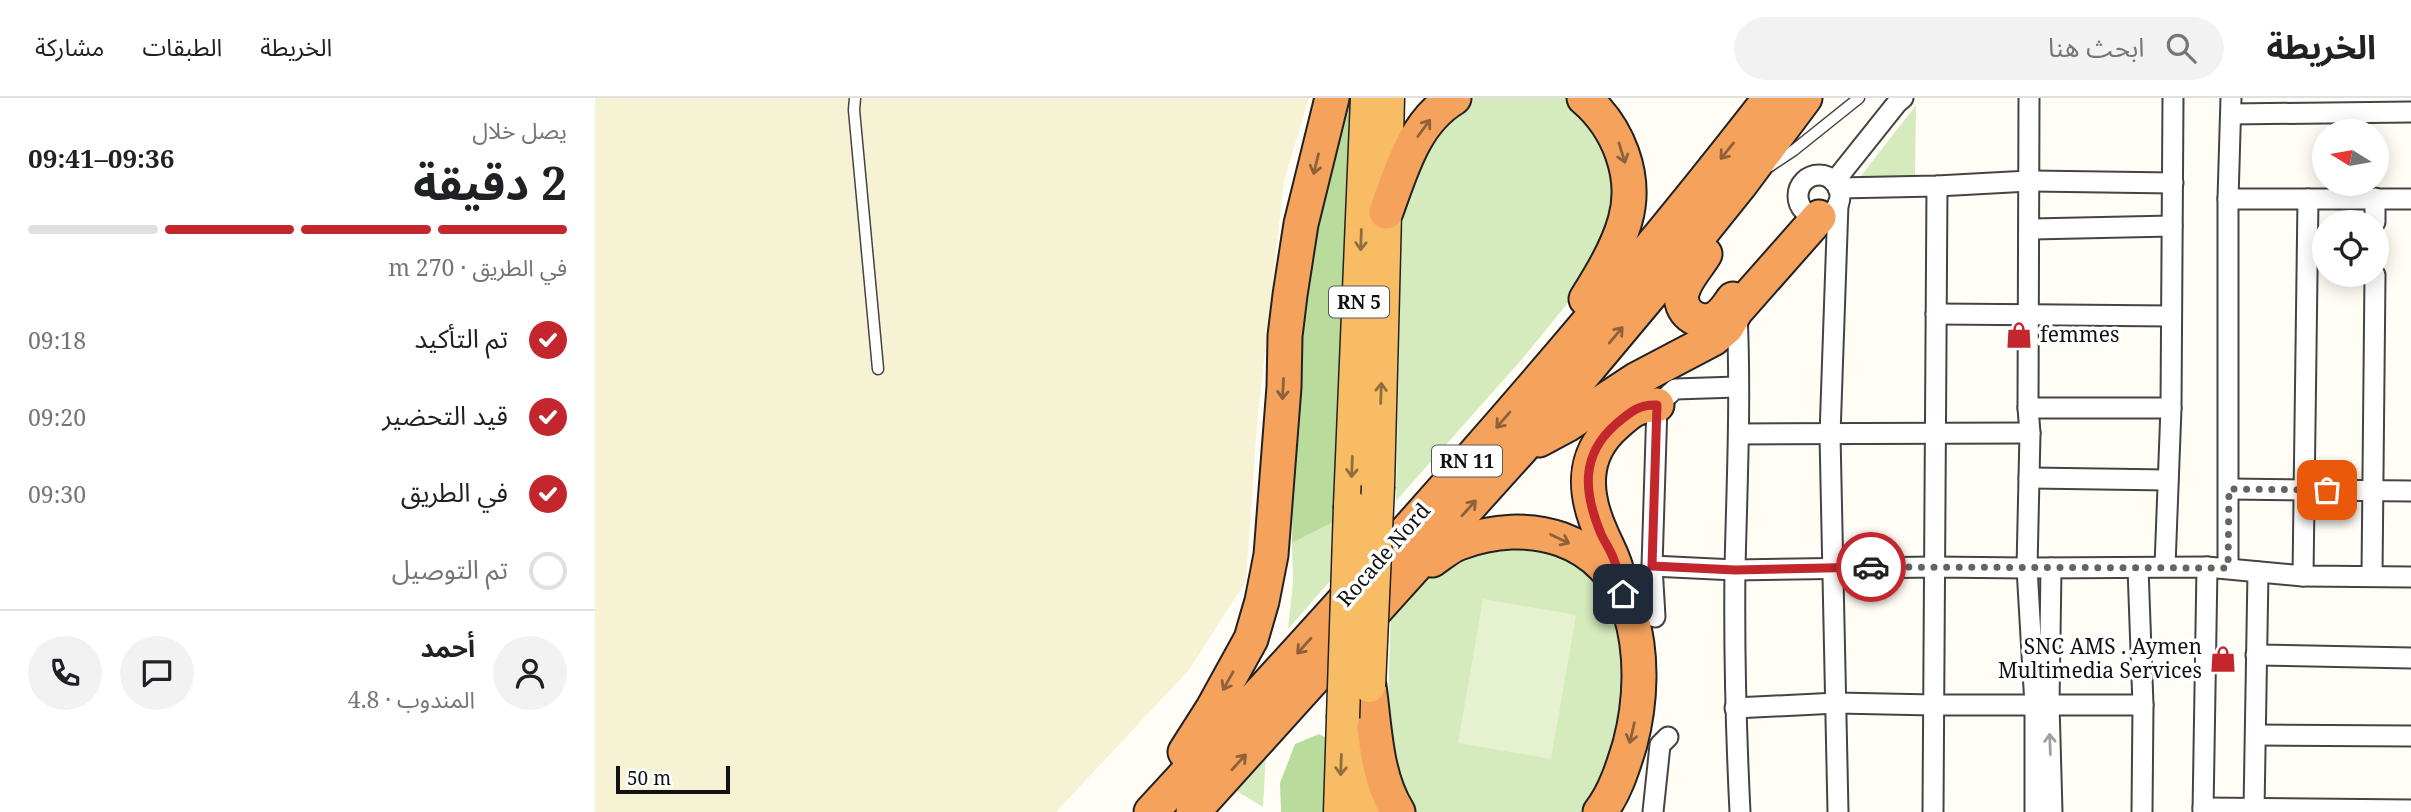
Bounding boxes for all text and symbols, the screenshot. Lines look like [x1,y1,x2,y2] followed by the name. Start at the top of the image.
[1734,17,2224,80] search box
[2266,24,2376,69] text: الخريطة
[2048,29,2144,65] text: ابحث هنا
[2162,29,2200,67] icon: search
[35,30,104,63] text: مشاركة
[142,30,222,63] text: الطبقات
[260,30,332,63] text: الخريطة
[472,114,567,146] text: يصل خلال
[1416,119,1431,138] one-way arrow
[2312,119,2389,196] north arrow
[2312,119,2389,287] map controls
[28,140,174,176] text: 09:36–09:41
[1616,142,1629,164] one-way arrow
[1719,142,1735,160] one-way arrow
[413,151,567,213] text: 2 دقيقة
[1309,152,1322,175] one-way arrow
[2312,210,2389,287] button: locate
[1355,228,1368,251] one-way arrow
[388,251,567,283] text: في الطريق · 270 m
[1329,286,1389,318] road number: RN 5
[414,320,508,356] text: تم التأكيد
[2004,320,2034,350] shop icon: femmes
[2040,320,2119,348] place label: femmes
[529,321,567,359] icon: check
[28,324,86,356] text: 09:18
[1609,327,1624,345] one-way arrow
[1277,377,1290,400] one-way arrow
[1374,382,1388,405] one-way arrow
[382,397,508,433] text: قيد التحضير
[529,398,567,436] icon: check
[28,401,86,433] text: 09:20
[1495,411,1511,429] one-way arrow
[1432,446,1502,476] road number: RN 11
[1345,455,1358,478] one-way arrow
[2297,460,2357,520] pin
[2308,471,2346,509] icon: bag
[401,474,508,510] text: في الطريق
[529,475,567,513] icon: check
[28,478,86,510] text: 09:30
[1331,497,1436,612] street label: Rocade Nord
[1461,499,1477,517] one-way arrow
[1836,532,1906,602] courier
[1549,533,1570,547] one-way arrow
[1852,548,1890,586] icon: car
[392,551,508,587] text: تم التوصيل
[1593,564,1653,624] pin
[1604,575,1642,613] icon: home
[421,629,475,665] text: أحمد
[1998,632,2202,684] place label: SNC AMS . Aymen Multimedia Services
[28,636,102,710] button: phone
[120,636,194,710] button: chat
[493,636,567,710] button: person
[1296,637,1312,655] one-way arrow
[2208,644,2238,674] shop icon: SNC AMS . Aymen Multimedia Services
[1221,670,1234,691] one-way arrow
[348,683,475,715] text: المندوب · 4.8
[1625,721,1638,744] one-way arrow
[2044,733,2057,756] one-way arrow
[1231,753,1247,771] one-way arrow
[1335,753,1348,776] one-way arrow
[616,763,730,795] scale bar
[627,765,671,791] text: 50 m

